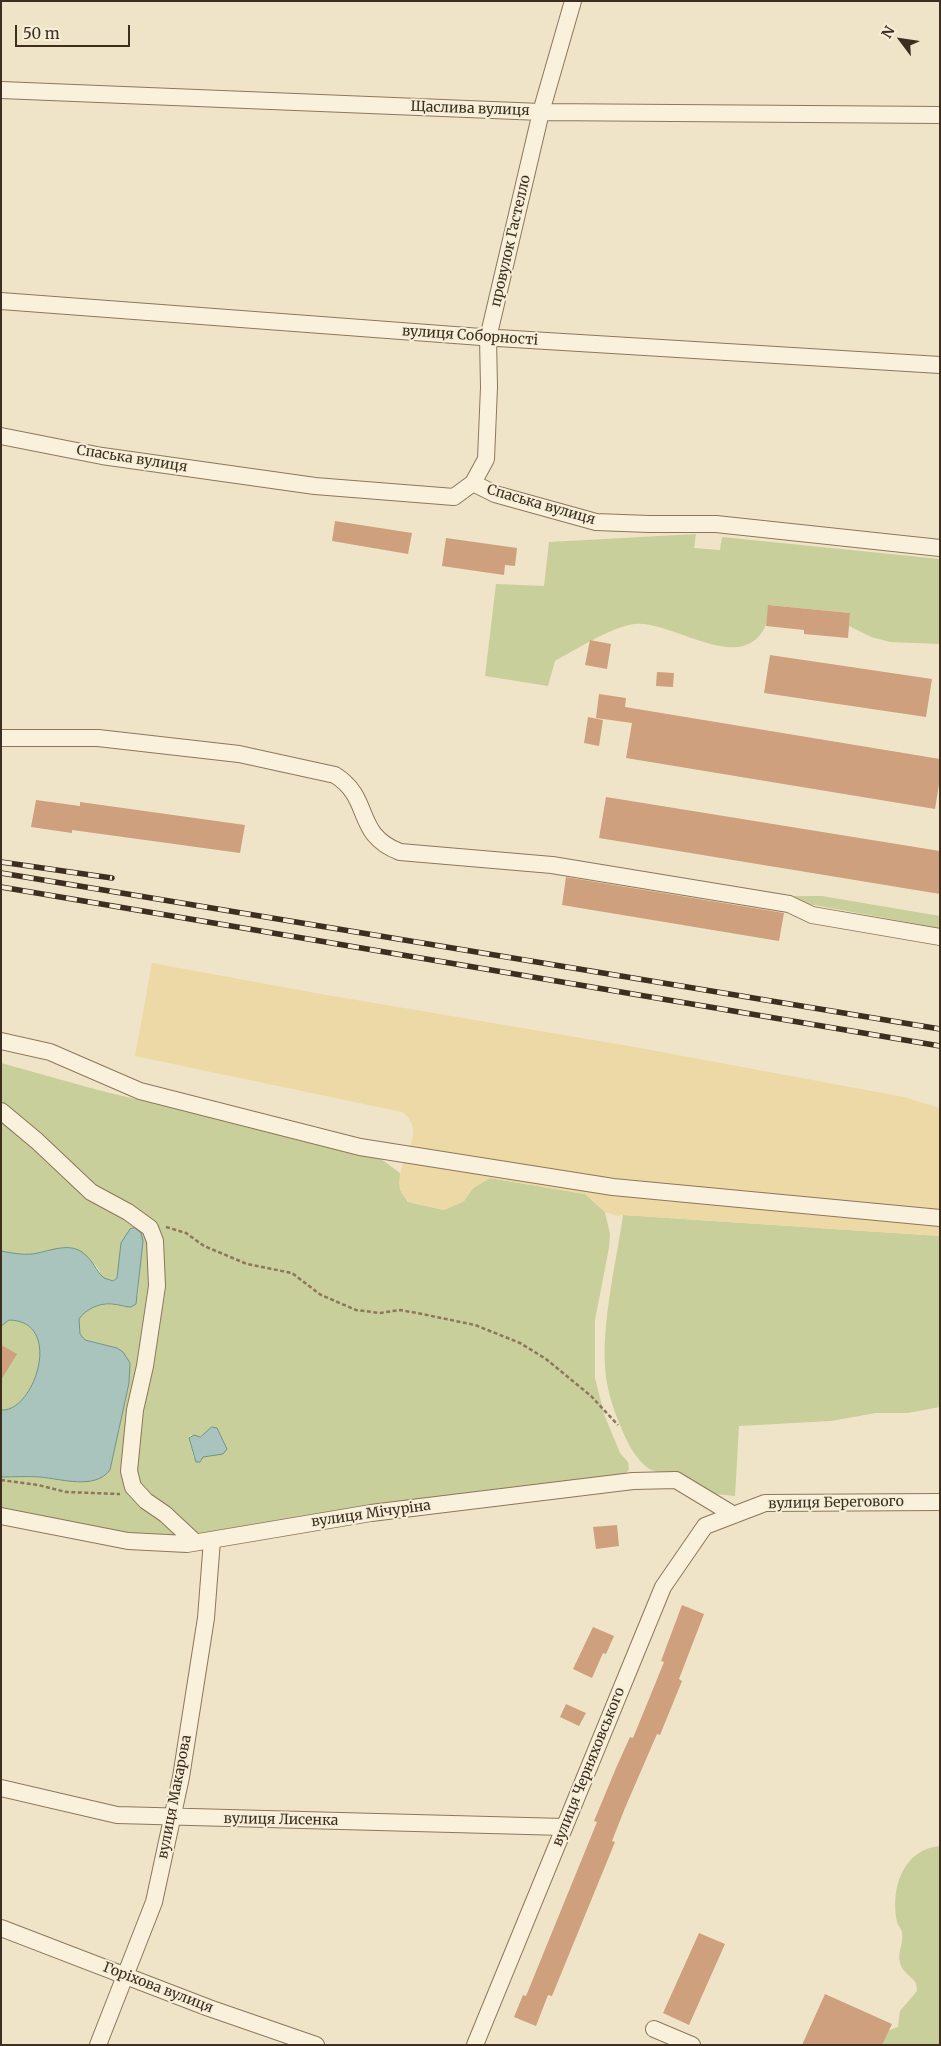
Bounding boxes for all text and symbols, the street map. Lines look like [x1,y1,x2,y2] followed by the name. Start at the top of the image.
[18,15,132,47] scale bar
[876,15,926,65] north arrow
[878,23,899,42] text: N
[23,24,60,43] text: 50 m
[410,99,530,119] street label: Щаслива вулиця
[488,173,534,309] street label: провулок Гастелло
[401,323,539,349] street label: вулиця Соборності
[75,442,189,476] street label: Спаська вулиця
[485,481,597,529] street label: Спаська вулиця
[768,1493,904,1513] street label: вулиця Берегового
[310,1497,432,1531] street label: вулиця Мічуріна
[549,1685,629,1849] street label: вулиця Черняховського
[155,1734,195,1860] street label: вулиця Макарова
[223,1811,339,1829] street label: вулиця Лисенка
[100,1959,216,2017] street label: Горіхова вулиця

